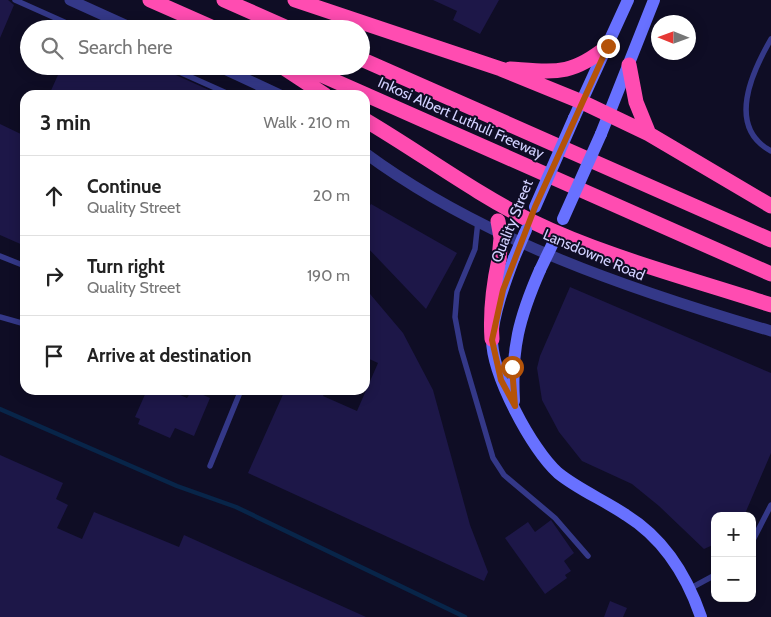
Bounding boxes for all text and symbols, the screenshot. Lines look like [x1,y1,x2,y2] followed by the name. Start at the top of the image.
[651,15,696,60] north arrow
[20,20,370,75] search box
[38,34,66,62] icon: search
[597,35,620,58] route end
[78,36,172,59] text: Search here
[375,73,547,163] street label: Inkosi Albert Luthuli Freeway
[40,110,91,135] text: 3 min
[263,113,350,132] text: Walk · 210 m
[87,175,161,198] text: Continue
[487,177,537,265] street label: Quality Street
[40,182,68,210] icon: ahead
[313,186,350,205] text: 20 m
[87,198,181,217] text: Quality Street
[540,225,648,285] street label: Lansdowne Road
[87,255,165,278] text: Turn right
[40,262,68,290] icon: right
[307,266,350,285] text: 190 m
[87,278,181,297] text: Quality Street
[40,342,68,370] icon: arrive
[87,344,251,367] text: Arrive at destination
[501,356,524,379] route start
[711,512,756,602] map controls
[711,512,756,557] button: +
[711,557,756,602] button: −

